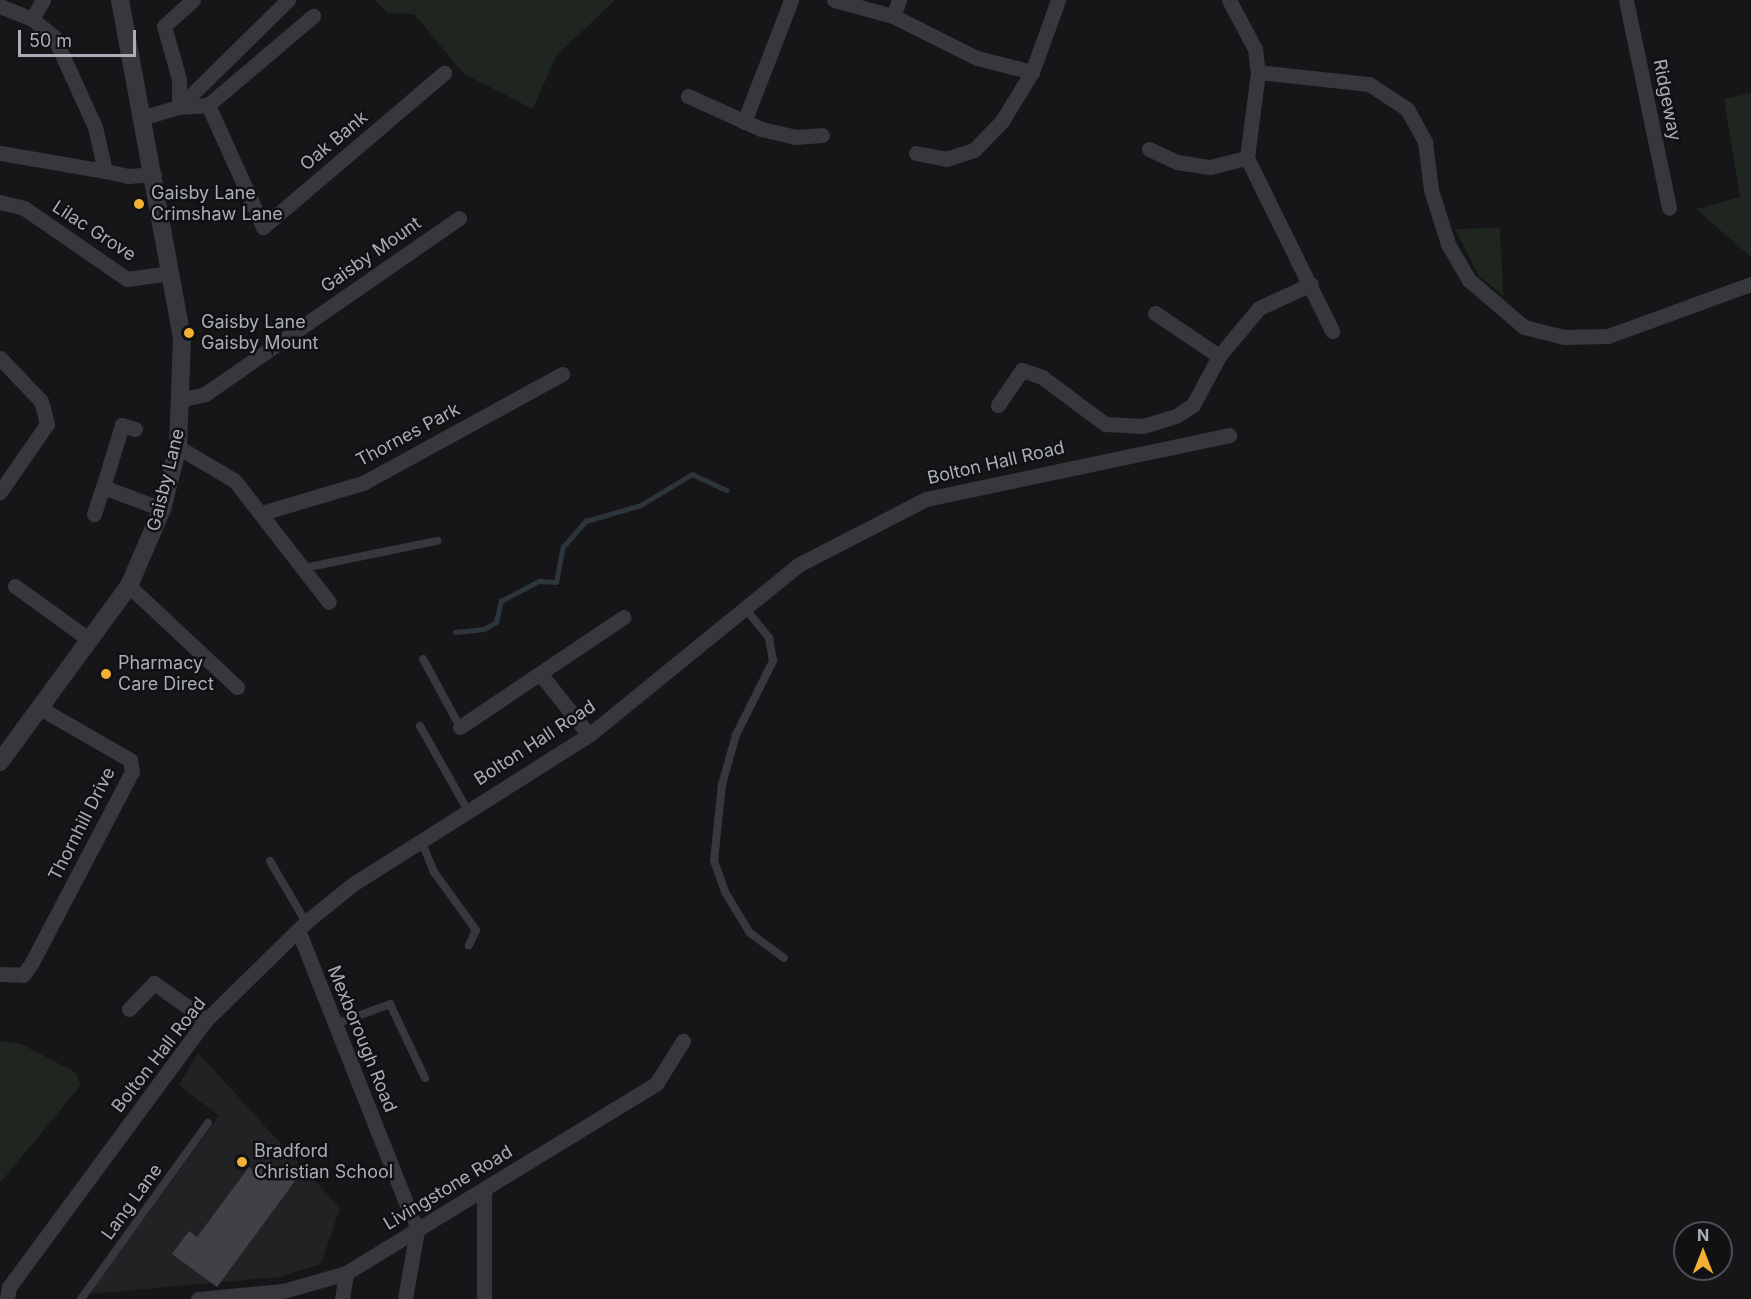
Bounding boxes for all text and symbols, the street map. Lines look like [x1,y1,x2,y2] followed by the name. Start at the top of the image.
[21,18,140,56] scale bar
[29,30,72,51] text: 50 m
[1648,57,1686,143] street label: Ridgeway
[296,107,372,175] street label: Oak Bank
[151,183,283,226] place label: Gaisby Lane Crimshaw Lane
[48,196,140,266] street label: Lilac Grove
[132,197,146,211] marker: Gaisby Lane Crimshaw Lane
[317,212,425,298] street label: Gaisby Mount
[201,312,318,354] place label: Gaisby Lane Gaisby Mount
[182,326,196,340] marker: Gaisby Lane Gaisby Mount
[352,399,464,471] street label: Thornes Park
[143,427,189,533] street label: Gaisby Lane
[925,437,1067,489] street label: Bolton Hall Road
[118,653,214,696] place label: Pharmacy Care Direct
[99,667,113,681] marker: Pharmacy Care Direct
[470,696,600,790] street label: Bolton Hall Road
[44,764,120,884] street label: Thornhill Drive
[323,963,401,1115] street label: Mexborough Road
[107,993,211,1117] street label: Bolton Hall Road
[254,1141,393,1184] place label: Bradford Christian School
[380,1141,516,1235] street label: Livingstone Road
[235,1155,249,1169] marker: Bradford Christian School
[97,1160,167,1244] street label: Lang Lane
[1673,1221,1733,1281] north arrow
[1697,1225,1709,1245] text: N

